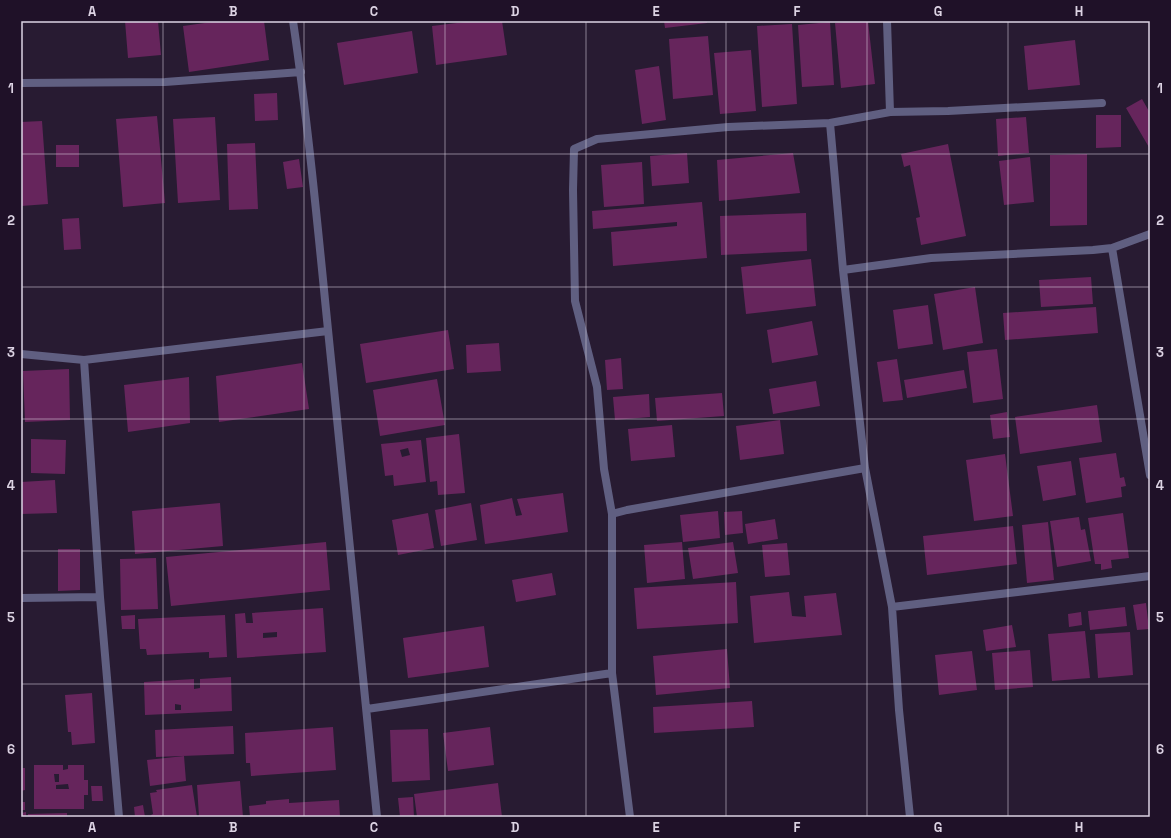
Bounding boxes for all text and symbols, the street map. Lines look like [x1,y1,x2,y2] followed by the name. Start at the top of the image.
[88,3,97,20] text: A
[229,3,238,20] text: B
[370,3,378,20] text: C
[511,3,520,20] text: D
[652,3,660,20] text: E
[794,3,801,20] text: F
[934,3,942,20] text: G
[1075,3,1083,20] text: H
[8,80,14,97] text: 1
[1157,80,1163,97] text: 1
[7,212,15,229] text: 2
[1156,212,1164,229] text: 2
[7,344,15,361] text: 3
[1156,344,1164,361] text: 3
[7,477,15,494] text: 4
[1156,477,1164,494] text: 4
[7,609,15,626] text: 5
[1156,609,1164,626] text: 5
[7,741,15,758] text: 6
[1156,741,1164,758] text: 6
[88,819,97,836] text: A
[229,819,238,836] text: B
[370,819,378,836] text: C
[511,819,520,836] text: D
[652,819,660,836] text: E
[794,819,801,836] text: F
[934,819,942,836] text: G
[1075,819,1083,836] text: H

